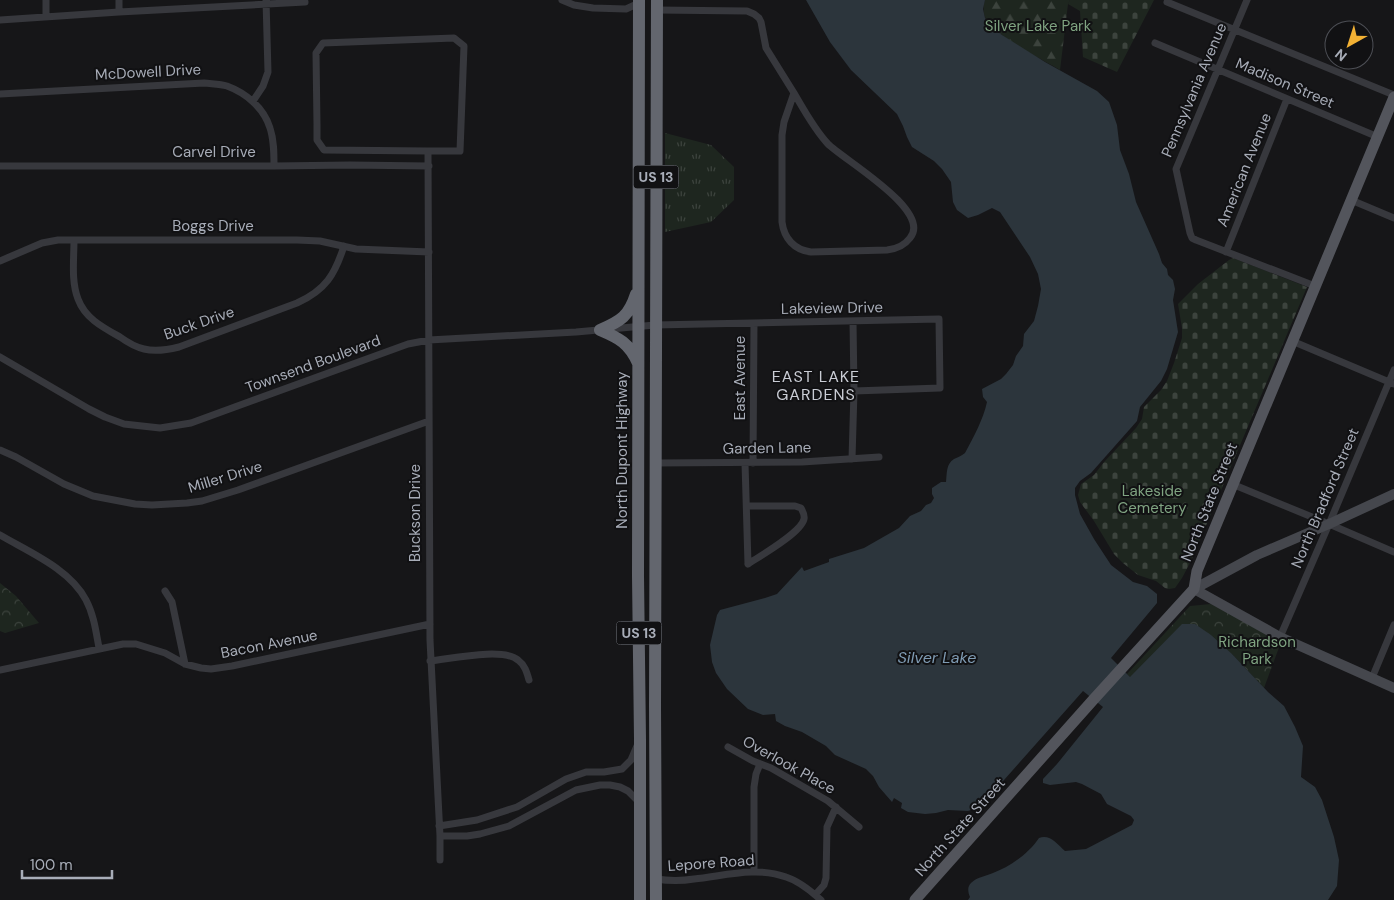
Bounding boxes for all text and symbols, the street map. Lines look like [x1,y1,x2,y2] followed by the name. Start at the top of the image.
[985,16,1092,36] park label: Silver Lake Park
[1157,20,1231,160] street label: Pennsylvania Avenue
[1324,20,1374,70] north arrow
[1331,45,1350,65] text: N
[1233,53,1337,113] street label: Madison Street
[95,59,201,85] street label: McDowell Drive
[1212,110,1276,230] street label: American Avenue
[172,142,256,162] street label: Carvel Drive
[634,166,678,188] road number: US 13
[172,216,254,236] street label: Boggs Drive
[781,297,883,319] street label: Lakeview Drive
[161,302,237,344] street label: Buck Drive
[243,330,383,398] street label: Townsend Boulevard
[730,336,750,420] street label: East Avenue
[772,366,860,405] district label: EAST LAKE GARDENS
[612,371,632,529] street label: North Dupont Highway
[1286,425,1364,571] street label: North Bradford Street
[723,437,811,459] street label: Garden Lane
[1176,439,1242,564] street label: North State Street
[185,456,265,498] street label: Miller Drive
[405,464,425,562] street label: Buckson Drive
[1118,481,1187,518] park label: Lakeside Cemetery
[616,622,662,644] road number: US 13
[219,625,319,663] street label: Bacon Avenue
[1218,632,1296,669] park label: Richardson Park
[898,647,976,668] water label: Silver Lake
[739,731,839,799] street label: Overlook Place
[910,773,1010,881] street label: North State Street
[22,848,112,880] scale bar
[667,850,755,876] street label: Lepore Road
[30,855,73,875] text: 100 m

